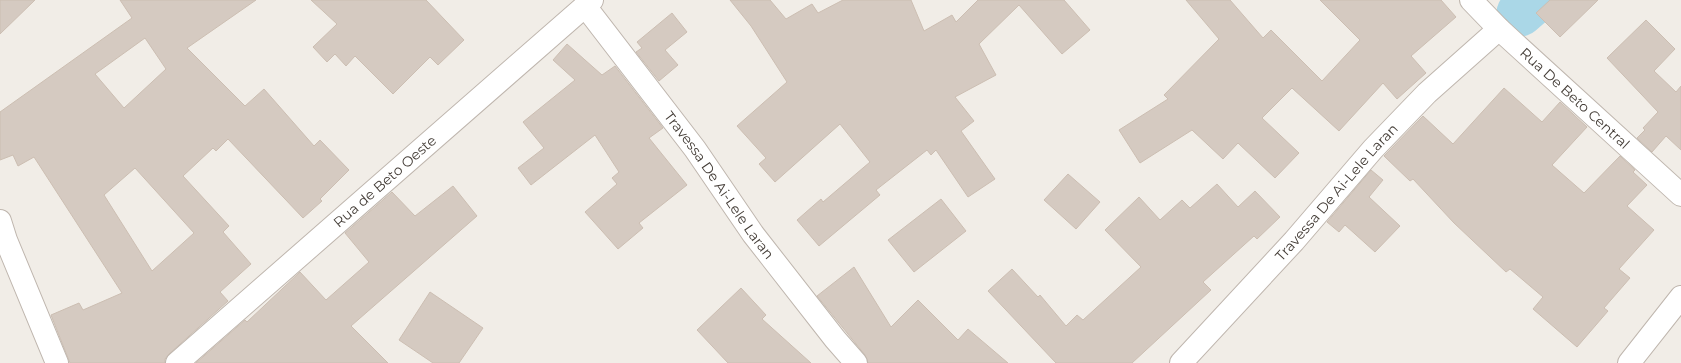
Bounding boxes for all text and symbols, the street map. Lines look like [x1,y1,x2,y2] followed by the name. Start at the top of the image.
[1516,44,1634,153] street label: Rua De Beto Central
[660,108,778,263] street label: Travessa De Ai-Lele Laran
[1271,120,1402,265] street label: Travessa De Ai-Lele Laran
[330,131,440,231] street label: Rua de Beto Oeste

